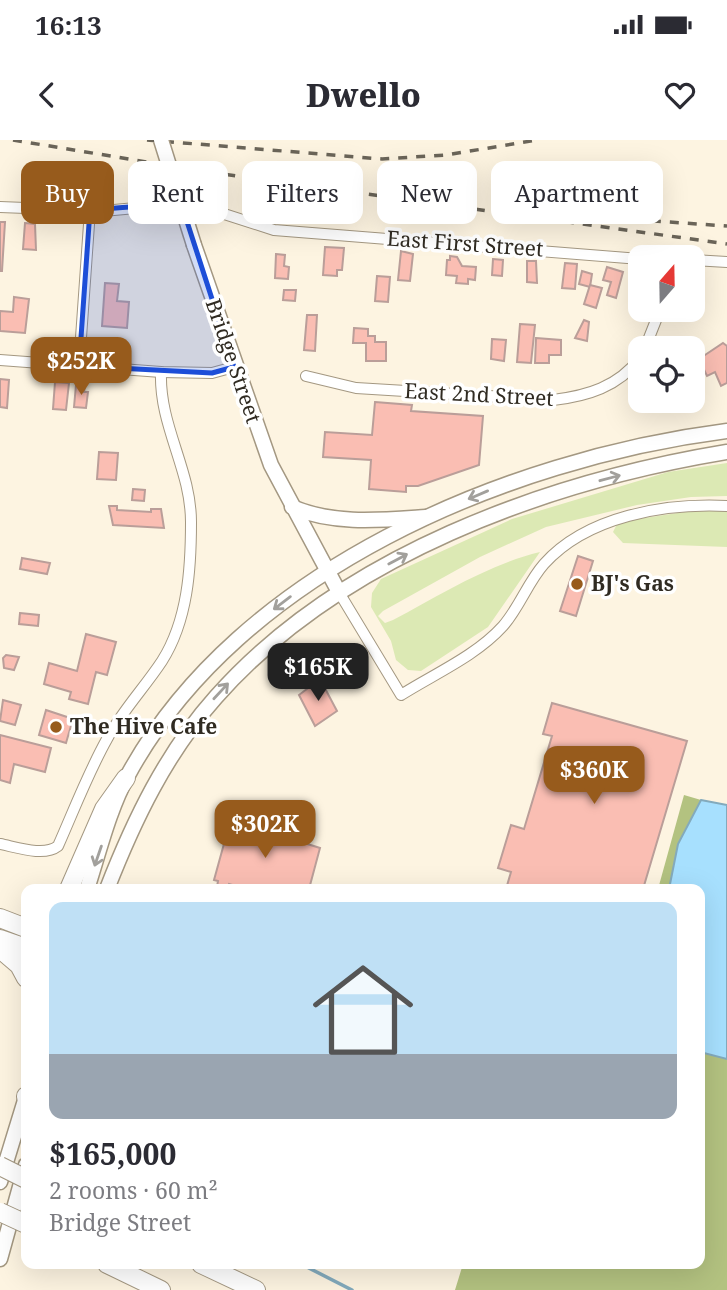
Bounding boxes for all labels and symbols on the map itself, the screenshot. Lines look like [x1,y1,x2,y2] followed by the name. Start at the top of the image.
[386,224,544,262] street label: East First Street
[628,245,705,322] north arrow
[200,295,268,427] street label: Bridge Street
[32,338,130,397] pin: $252K
[404,376,554,412] street label: East 2nd Street
[599,470,621,483] one-way arrow
[467,489,489,502] one-way arrow
[388,551,408,565] one-way arrow
[591,569,674,597] place label: BJ's Gas
[569,576,585,592] marker: BJ's Gas
[273,596,291,611] one-way arrow
[269,644,367,703] pin: $165K
[213,683,230,700] one-way arrow
[70,712,217,740] place label: The Hive Cafe
[48,719,64,735] marker: The Hive Cafe
[545,746,643,806] pin: $360K
[216,800,314,860] pin: $302K
[91,845,103,867] one-way arrow

